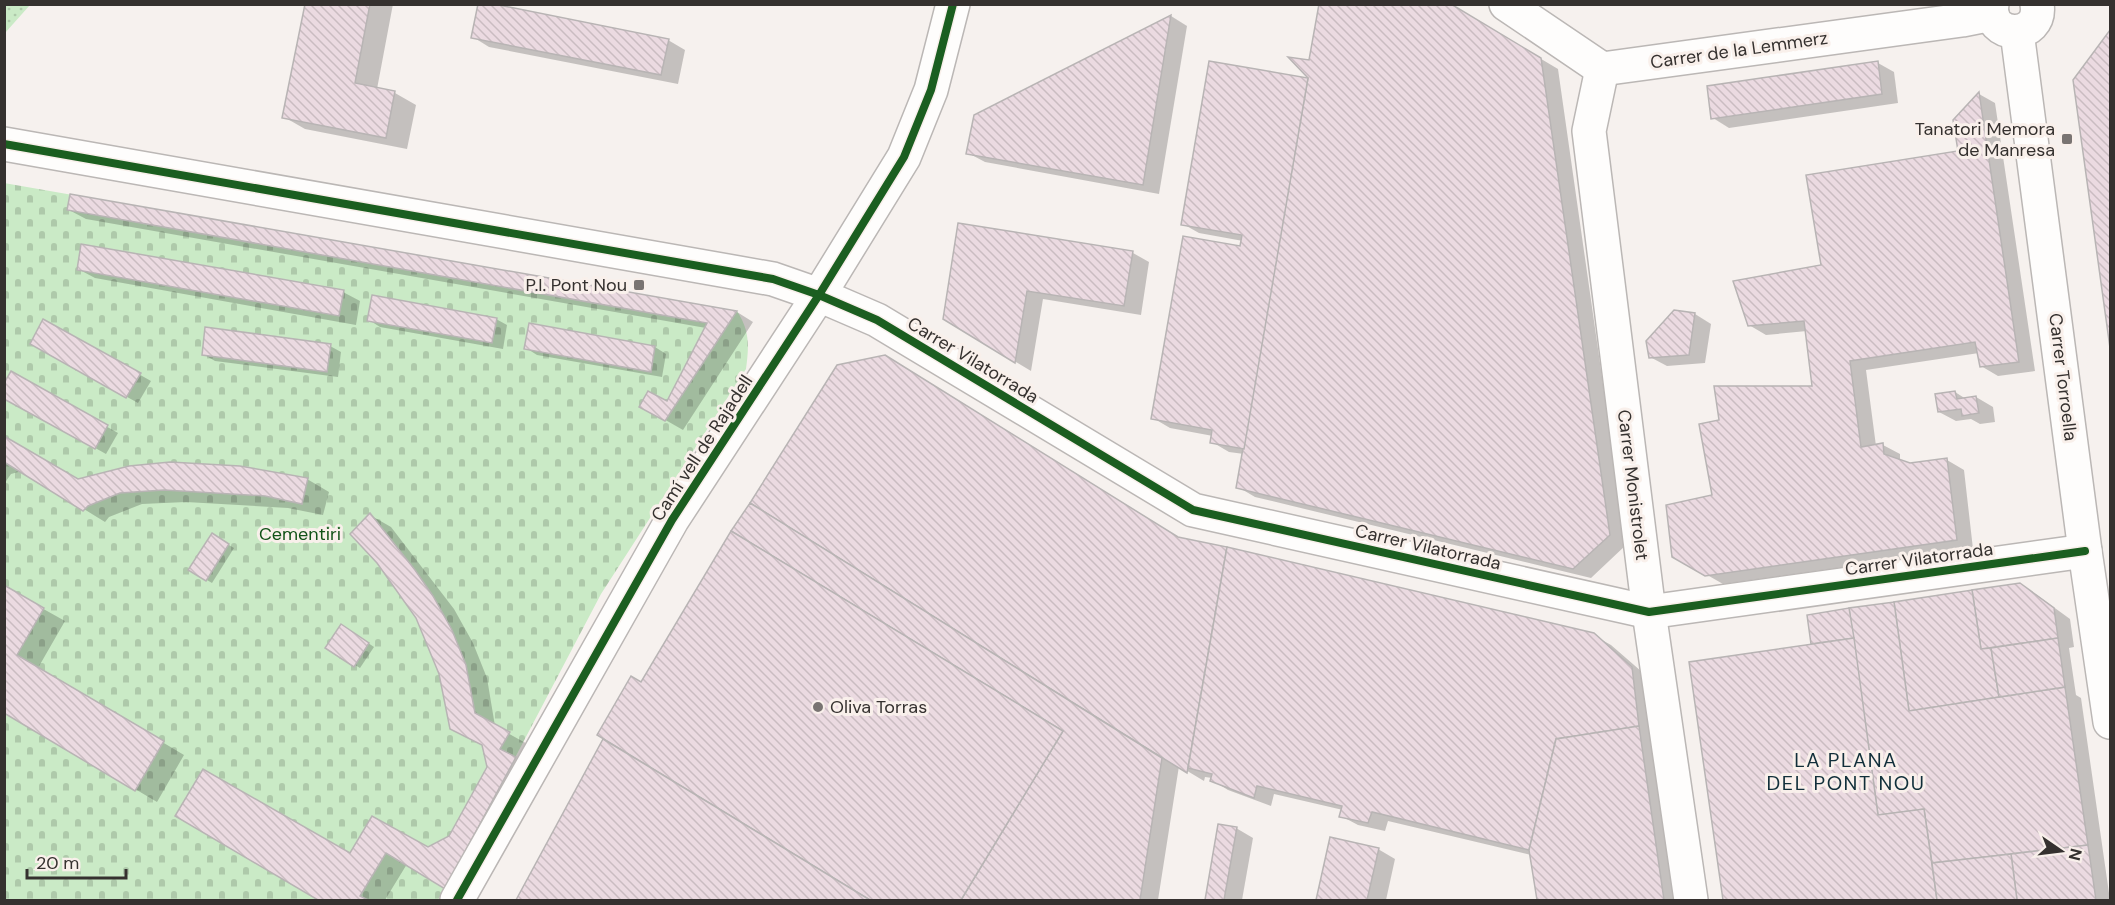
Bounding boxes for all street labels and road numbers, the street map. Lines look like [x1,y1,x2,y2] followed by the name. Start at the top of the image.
[1649,26,1829,74] street label: Carrer de la Lemmerz
[903,311,1043,409] street label: Carrer Vilatorrada
[2043,312,2083,442] street label: Carrer Torroella
[646,370,758,526] street label: Camí vell de Rajadell
[1612,408,1654,562] street label: Carrer Monistrolet
[1353,519,1503,575] street label: Carrer Vilatorrada
[1844,537,1994,581] street label: Carrer Vilatorrada

